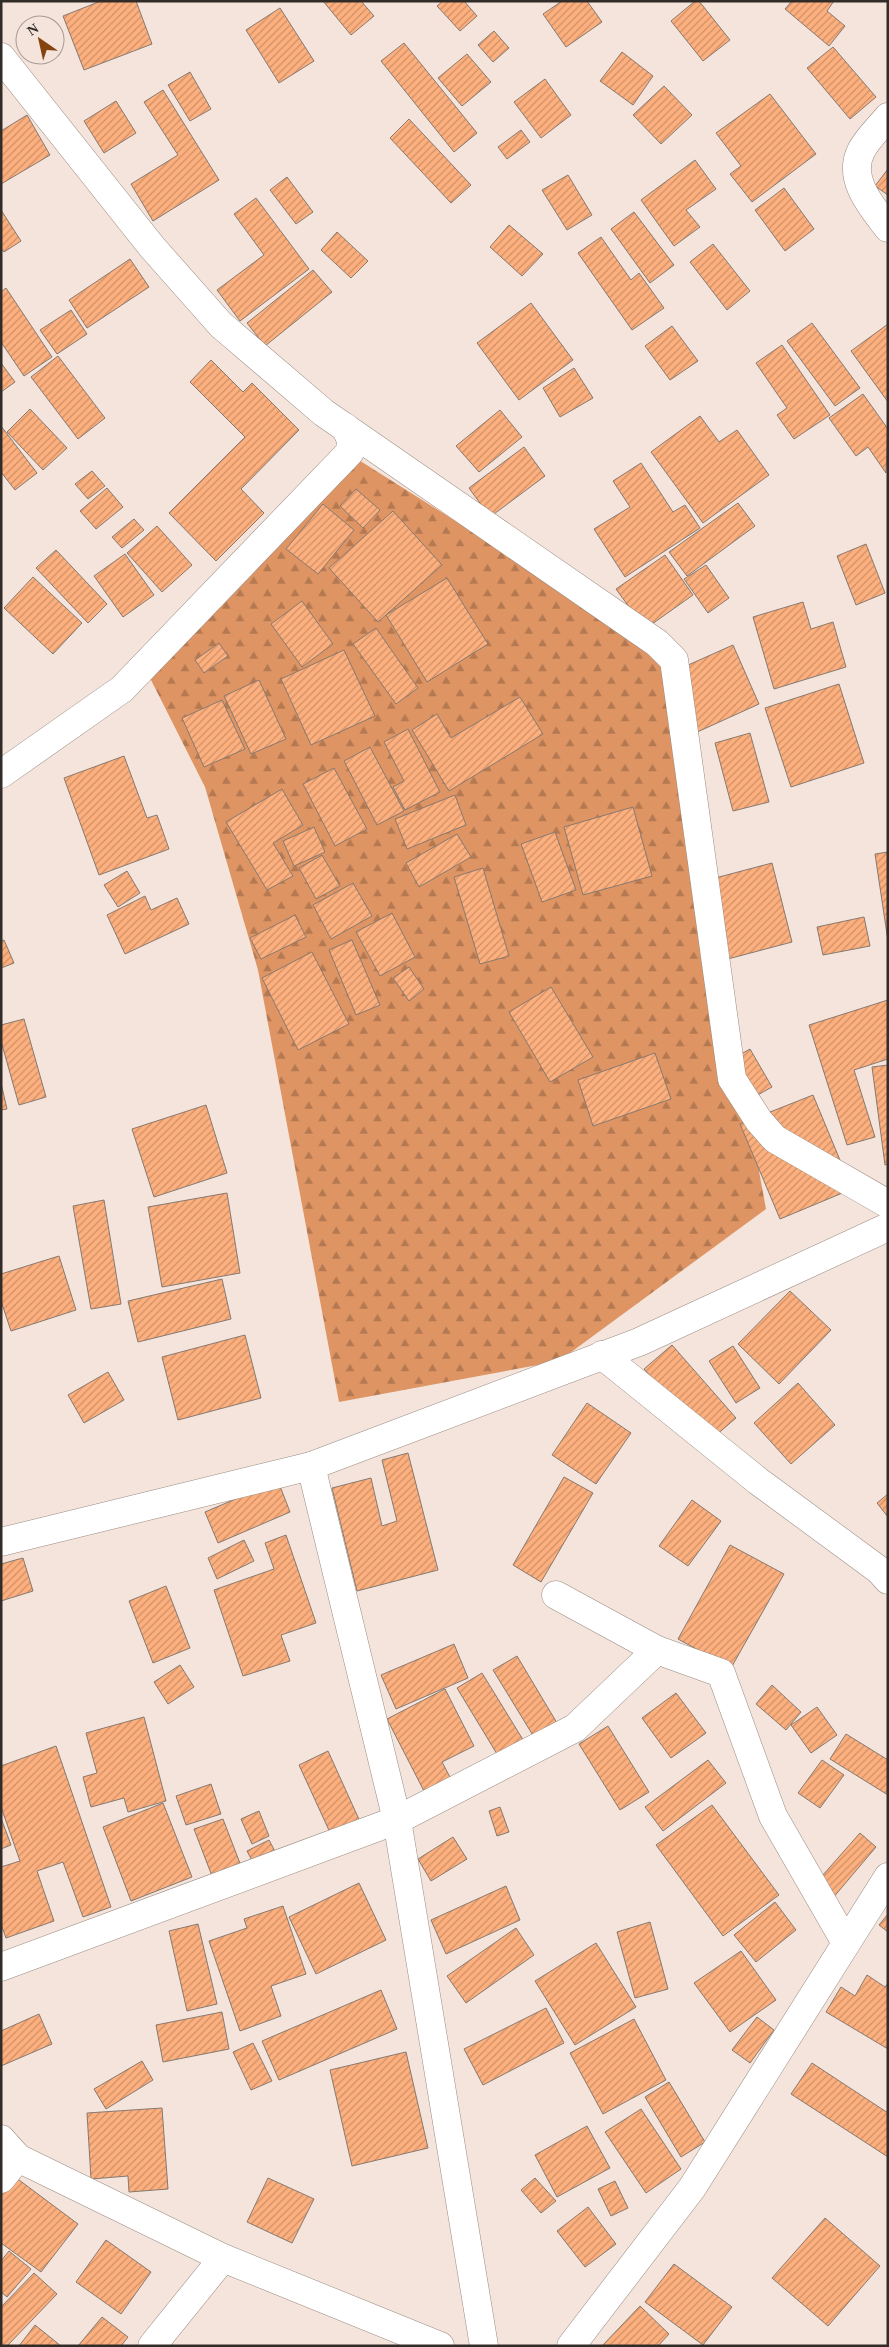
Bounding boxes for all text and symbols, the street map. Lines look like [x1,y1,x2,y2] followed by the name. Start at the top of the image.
[15,15,65,65] north arrow
[25,21,41,39] text: N

